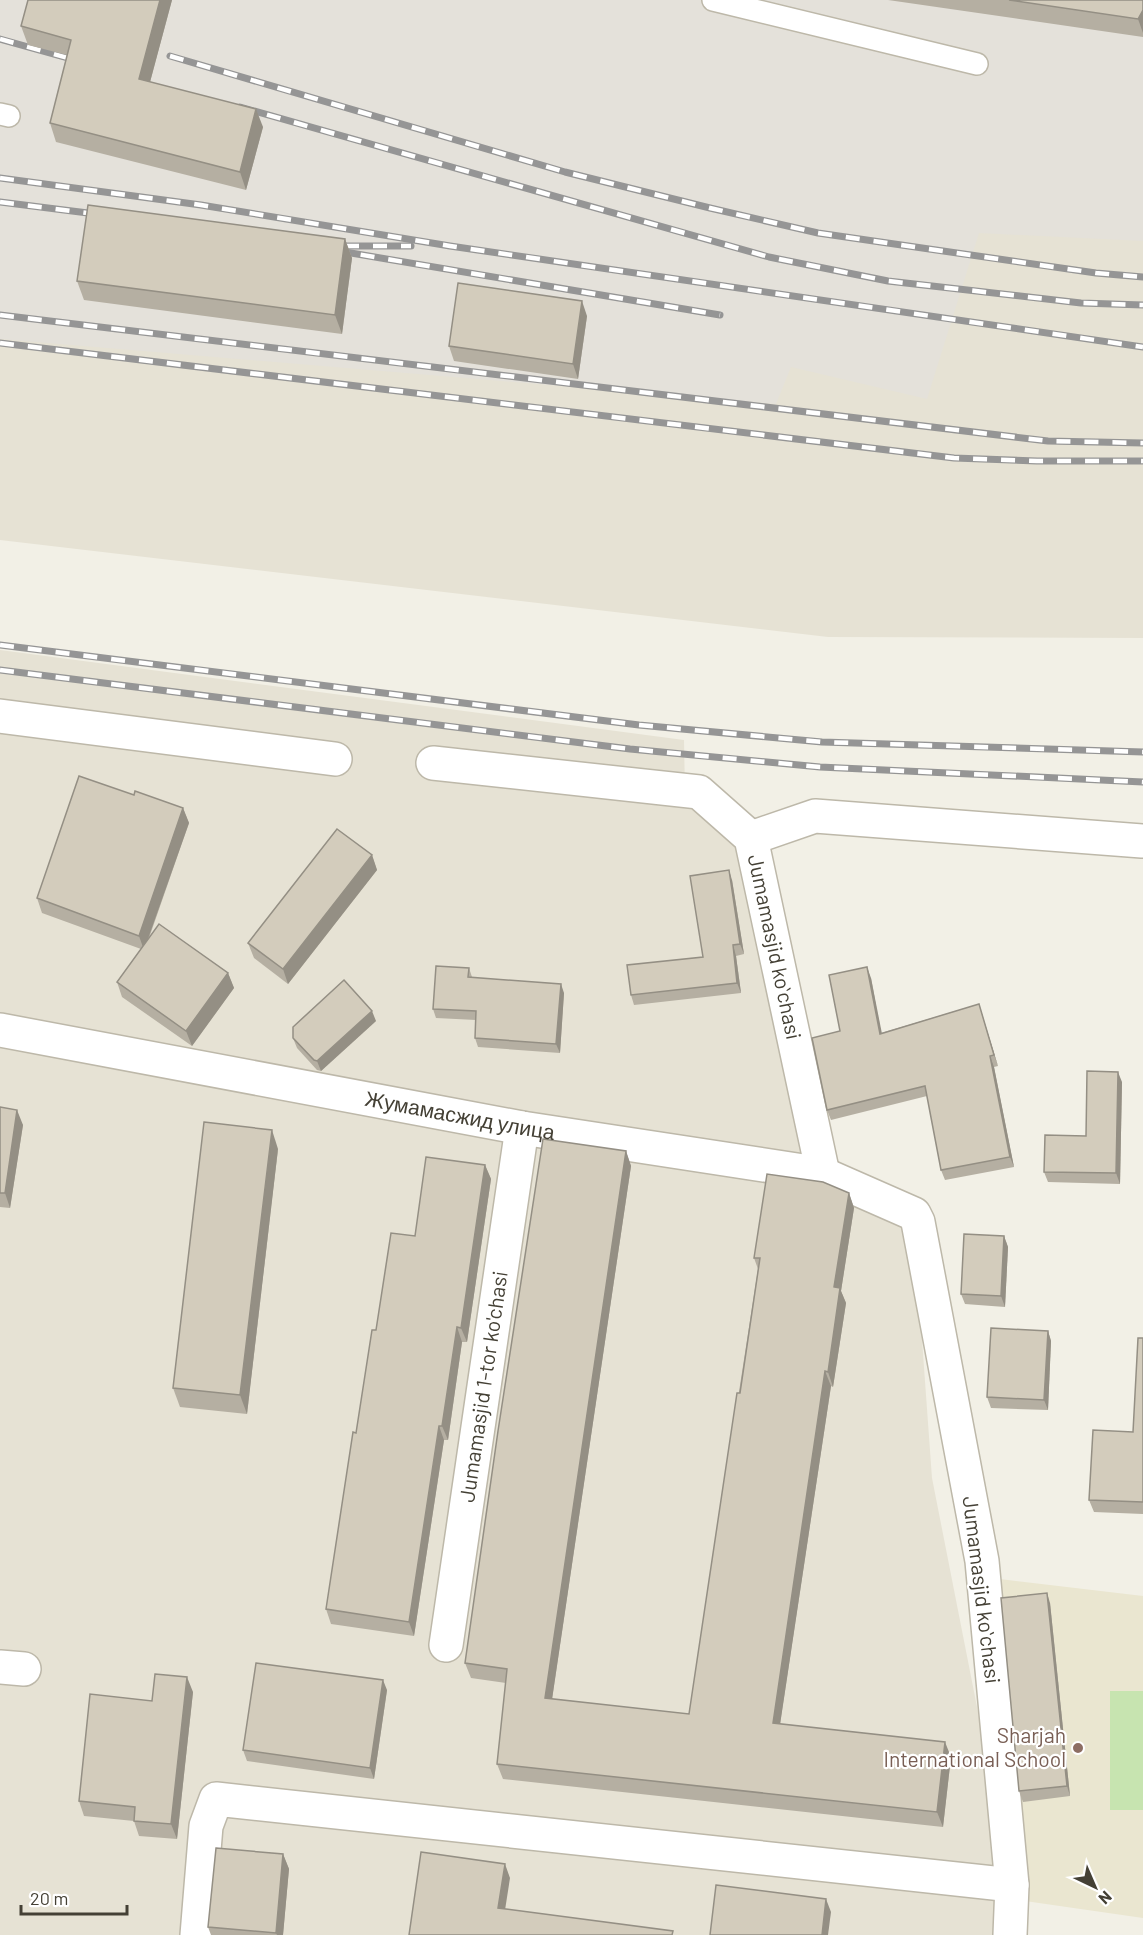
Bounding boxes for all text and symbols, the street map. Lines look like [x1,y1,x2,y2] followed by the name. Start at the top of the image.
[744,852,807,1042] street label: Jumamasjid koʻchasi
[363,1085,557,1144] street label: Жумамасжид улица
[453,1269,512,1504] street label: Jumamasjid 1-tor ko'chasi
[959,1495,1006,1685] street label: Jumamasjid koʻchasi
[884,1722,1066,1771] place label: Sharjah International School
[1071,1741,1085,1755] marker: Sharjah International School
[1065,1857,1125,1917] north arrow
[21,1878,128,1916] scale bar
[30,1887,68,1909] text: 20 m
[1095,1888,1116,1909] text: N

